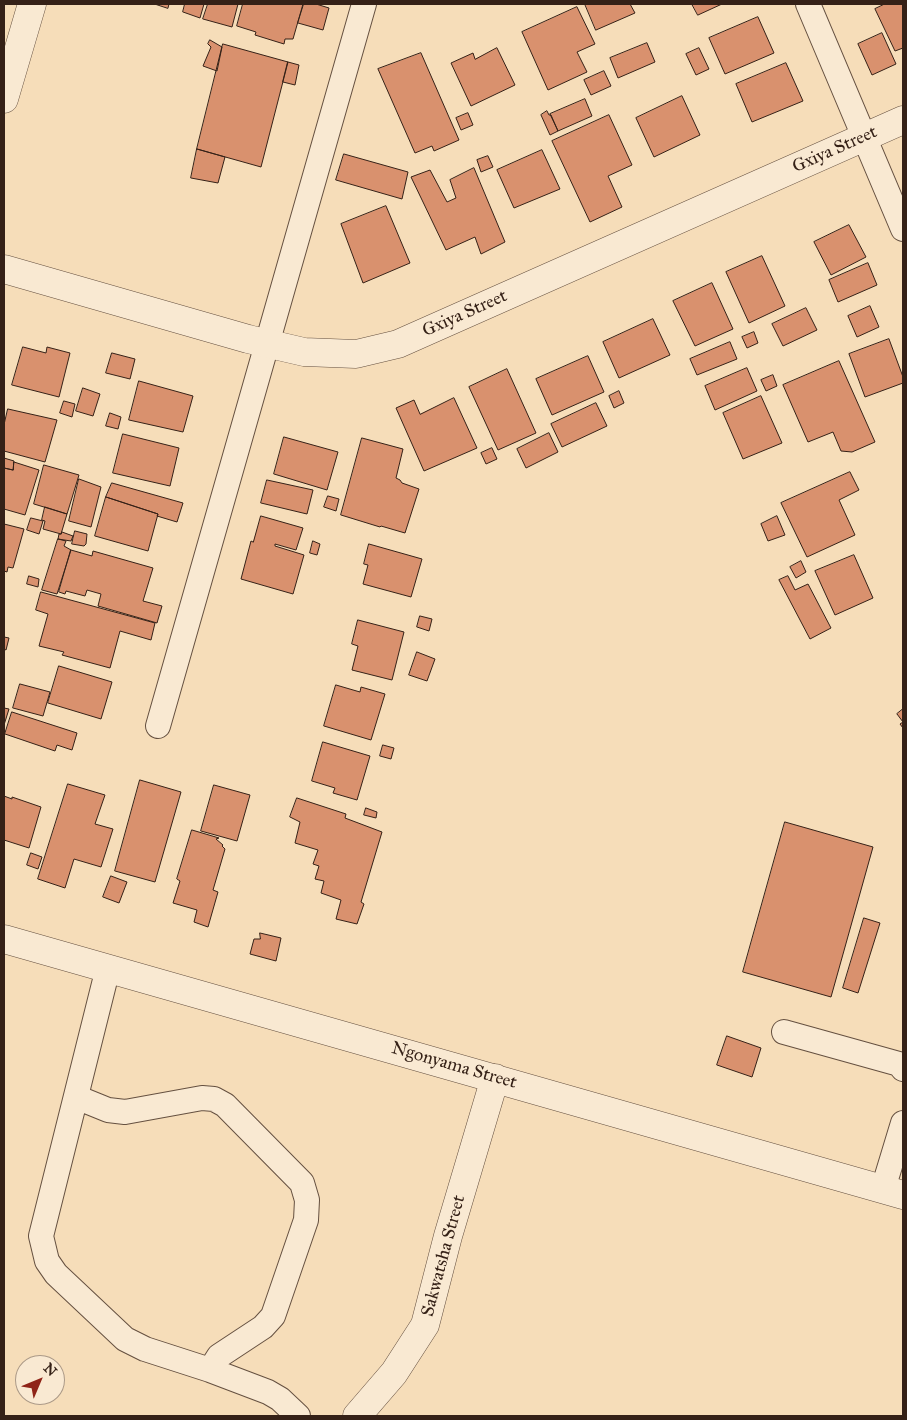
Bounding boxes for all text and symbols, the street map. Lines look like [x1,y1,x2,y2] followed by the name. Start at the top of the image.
[789,122,881,178] street label: Gxiya Street
[419,286,511,342] street label: Gxiya Street
[389,1038,519,1094] street label: Ngonyama Street
[417,1193,471,1319] street label: Sakwatsha Street
[15,1355,65,1405] north arrow
[40,1360,60,1380] text: N

